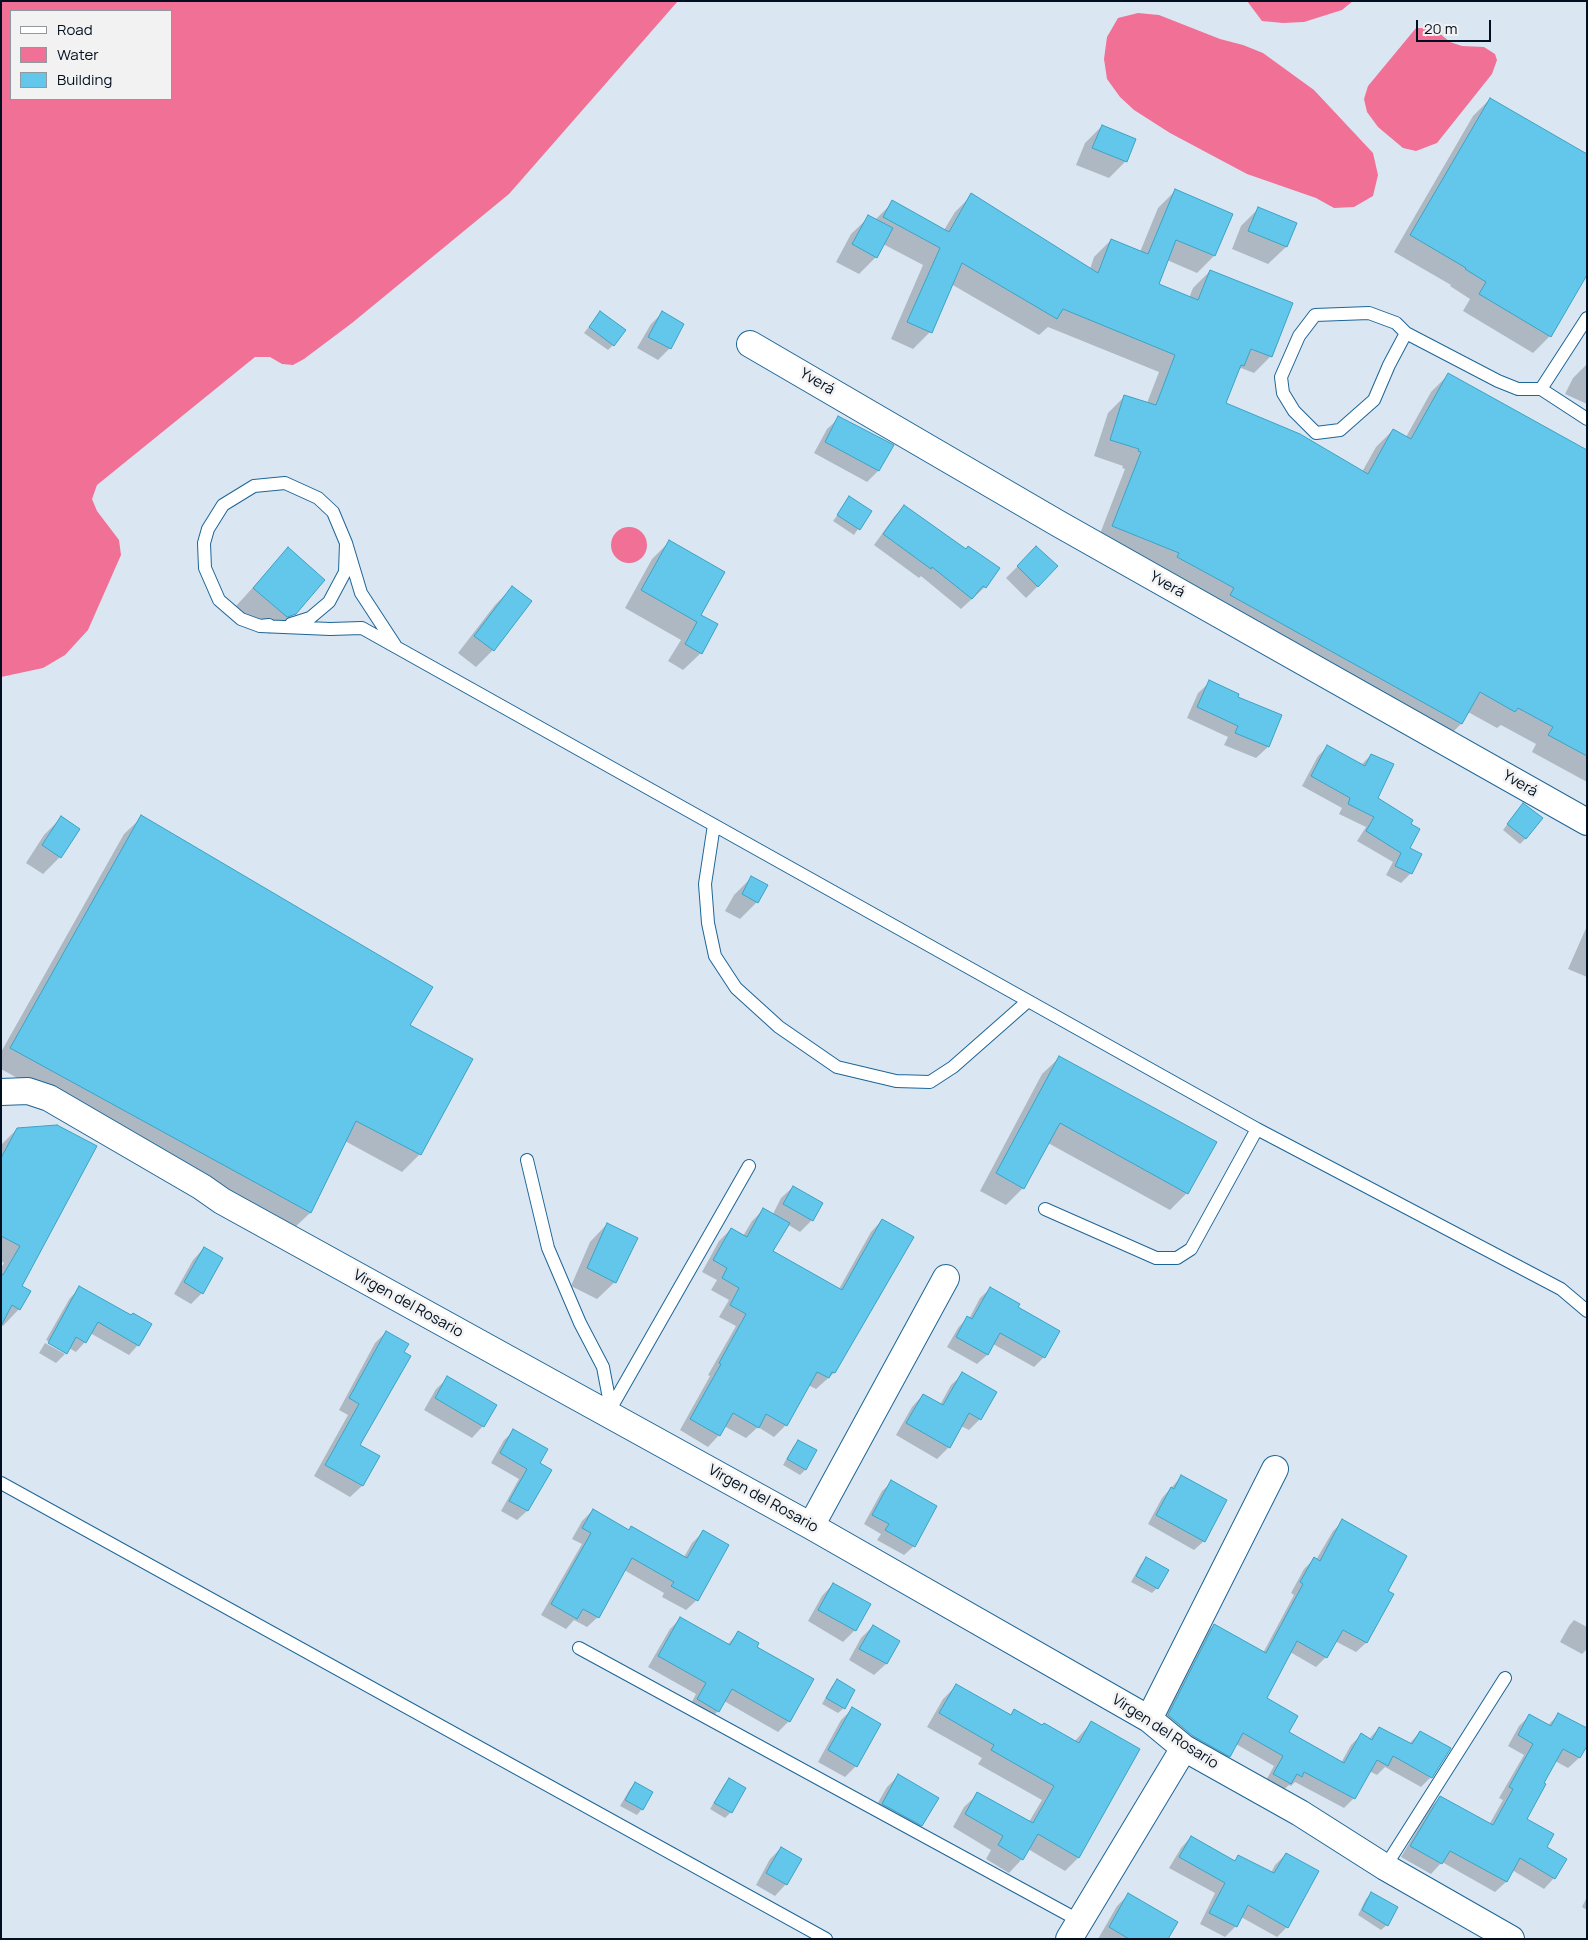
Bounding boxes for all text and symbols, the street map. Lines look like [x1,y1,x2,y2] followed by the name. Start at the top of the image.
[10,10,172,100] legend
[1418,10,1493,42] scale bar
[1424,18,1457,39] text: 20 m
[57,19,93,40] text: Road
[57,44,99,65] text: Water
[57,69,112,90] text: Building
[796,365,838,399] street label: Yverá
[1146,568,1188,602] street label: Yverá
[1499,767,1541,801] street label: Yverá
[350,1266,466,1342] street label: Virgen del Rosario
[705,1461,821,1537] street label: Virgen del Rosario
[1108,1691,1222,1773] street label: Virgen del Rosario

